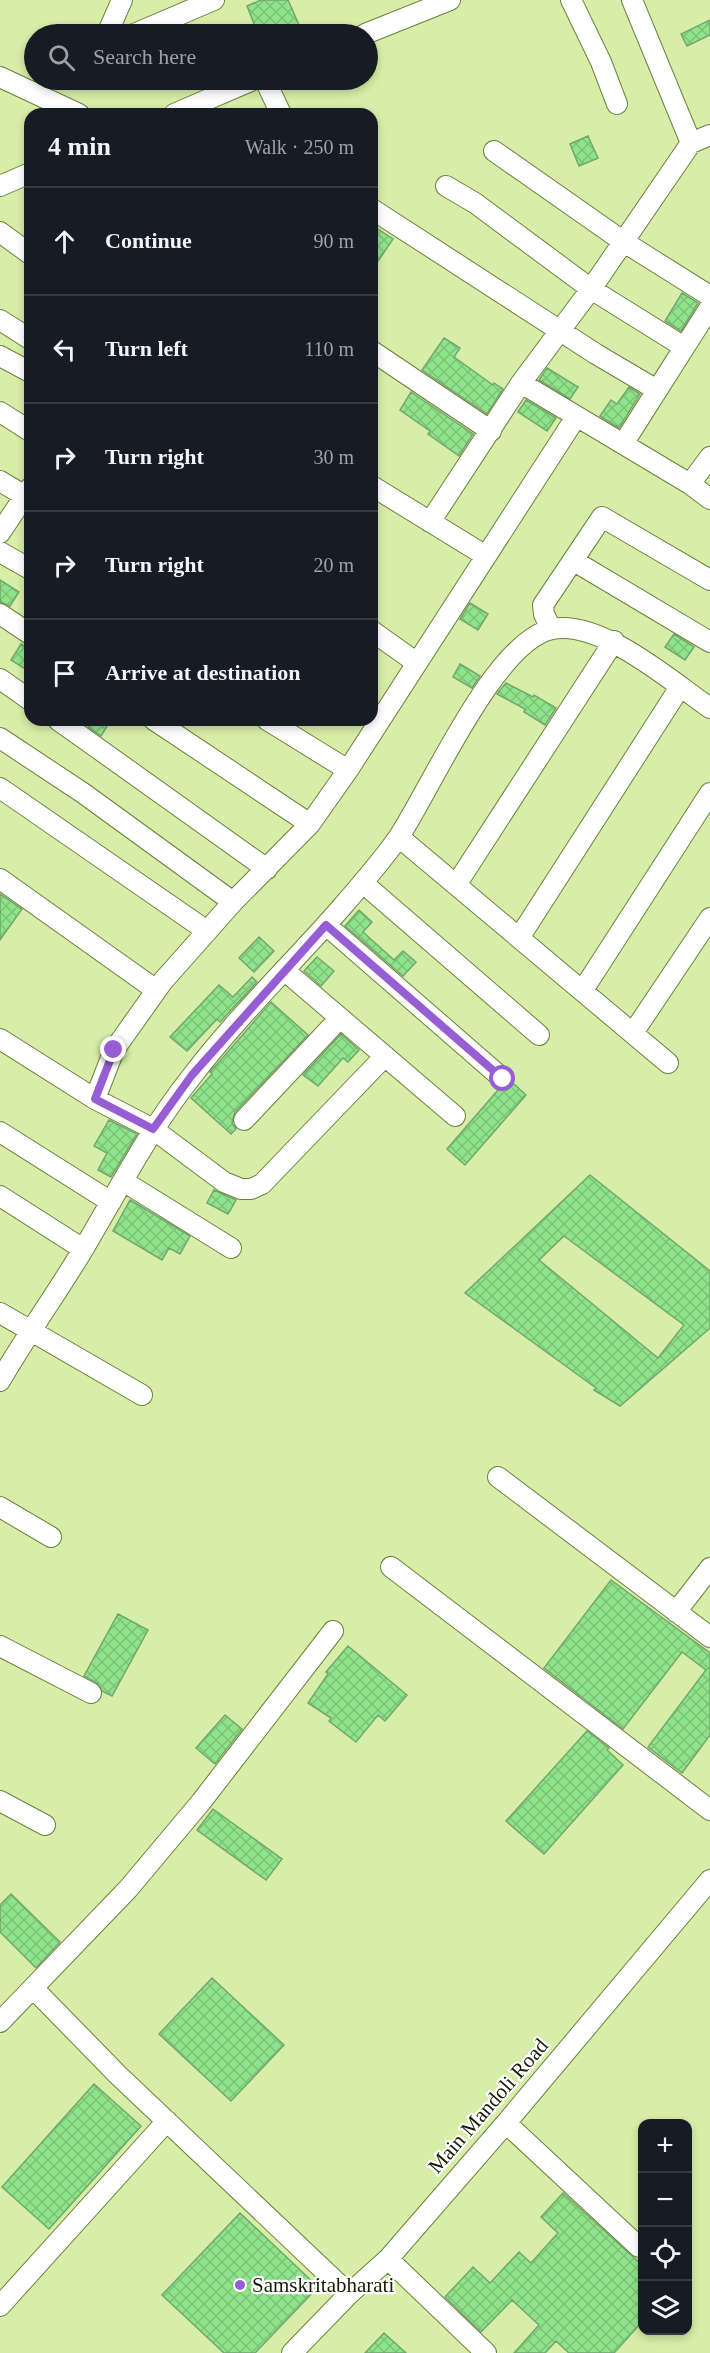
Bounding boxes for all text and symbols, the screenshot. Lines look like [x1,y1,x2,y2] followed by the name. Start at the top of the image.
[24,24,378,90] search box
[45,41,78,74] icon: search
[93,44,196,69] text: Search here
[48,132,111,161] text: 4 min
[245,136,354,158] text: Walk · 250 m
[48,225,81,258] icon: ahead
[105,228,192,253] text: Continue
[313,230,354,252] text: 90 m
[48,333,81,366] icon: left
[105,336,188,361] text: Turn left
[304,338,354,360] text: 110 m
[48,441,81,474] icon: right
[105,444,204,469] text: Turn right
[313,446,354,468] text: 30 m
[48,549,81,582] icon: right
[105,552,204,577] text: Turn right
[313,554,354,576] text: 20 m
[48,657,81,690] icon: arrive
[105,660,301,685] text: Arrive at destination
[100,1036,126,1062] route end
[489,1065,515,1091] route start
[423,2033,553,2178] street label: Main Mandoli Road
[638,2119,692,2335] map controls
[638,2119,692,2173] button: +
[638,2173,692,2227] button: −
[638,2227,692,2281] button: locate
[252,2273,394,2297] place label: Samskritabharati
[233,2278,247,2292] marker: Samskritabharati
[638,2281,692,2335] button: layers

